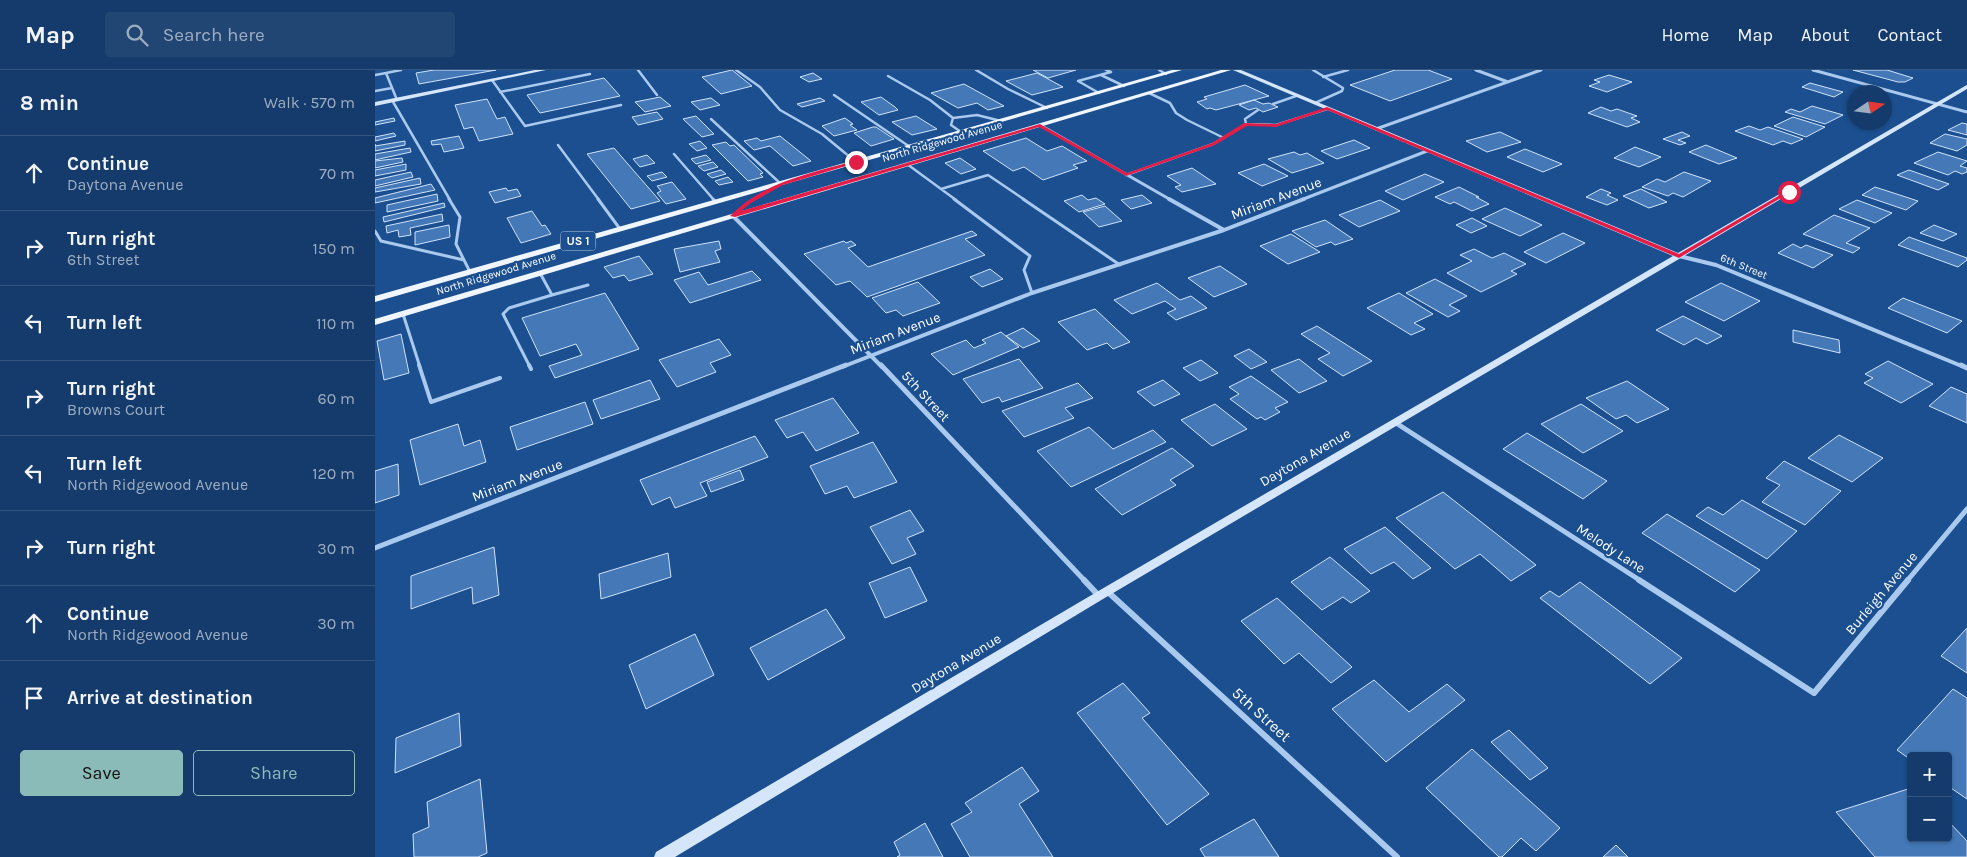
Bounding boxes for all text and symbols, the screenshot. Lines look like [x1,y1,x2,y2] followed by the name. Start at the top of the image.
[105,12,455,57] search box
[25,21,75,49] text: Map
[123,21,151,49] icon: search
[163,24,265,46] text: Search here
[1661,24,1709,46] text: Home
[1737,24,1773,46] text: Map
[1801,24,1850,46] text: About
[1878,24,1942,46] text: Contact
[1847,85,1892,130] north arrow
[20,91,79,115] text: 8 min
[264,93,355,112] text: Walk · 570 m
[880,118,1004,165] street label: North Ridgewood Avenue
[845,151,868,174] route end
[67,153,149,175] text: Continue
[20,159,48,187] icon: ahead
[319,164,355,183] text: 70 m
[1229,173,1324,224] street label: Miriam Avenue
[67,175,184,194] text: Daytona Avenue
[1778,181,1801,204] route start
[67,228,156,250] text: Turn right
[561,232,595,250] road number: US 1
[20,234,48,262] icon: right
[312,239,355,258] text: 150 m
[435,249,558,298] street label: North Ridgewood Avenue
[67,250,140,269] text: 6th Street
[1718,251,1769,282] street label: 6th Street
[848,308,943,359] street label: Miriam Avenue
[20,309,48,337] icon: left
[67,312,142,334] text: Turn left
[316,314,355,333] text: 110 m
[898,367,953,425] street label: 5th Street
[67,378,156,400] text: Turn right
[20,384,48,412] icon: right
[318,389,355,408] text: 60 m
[67,400,165,419] text: Browns Court
[1257,425,1354,490] street label: Daytona Avenue
[67,453,142,475] text: Turn left
[470,455,565,506] street label: Miriam Avenue
[20,459,48,487] icon: left
[312,464,355,483] text: 120 m
[67,475,248,494] text: North Ridgewood Avenue
[1573,520,1648,577] street label: Melody Lane
[20,534,48,562] icon: right
[67,537,156,559] text: Turn right
[317,539,355,558] text: 30 m
[1842,548,1921,638] street label: Burleigh Avenue
[67,603,149,625] text: Continue
[20,609,48,637] icon: ahead
[317,614,355,633] text: 30 m
[67,625,248,644] text: North Ridgewood Avenue
[908,630,1004,697] street label: Daytona Avenue
[1228,683,1295,746] street label: 5th Street
[20,684,48,712] icon: arrive
[67,687,253,709] text: Arrive at destination
[20,750,183,796] button: Save
[193,750,355,796] button: Share
[1907,752,1952,842] map controls
[1907,752,1952,797] button: +
[1907,797,1952,842] button: −

